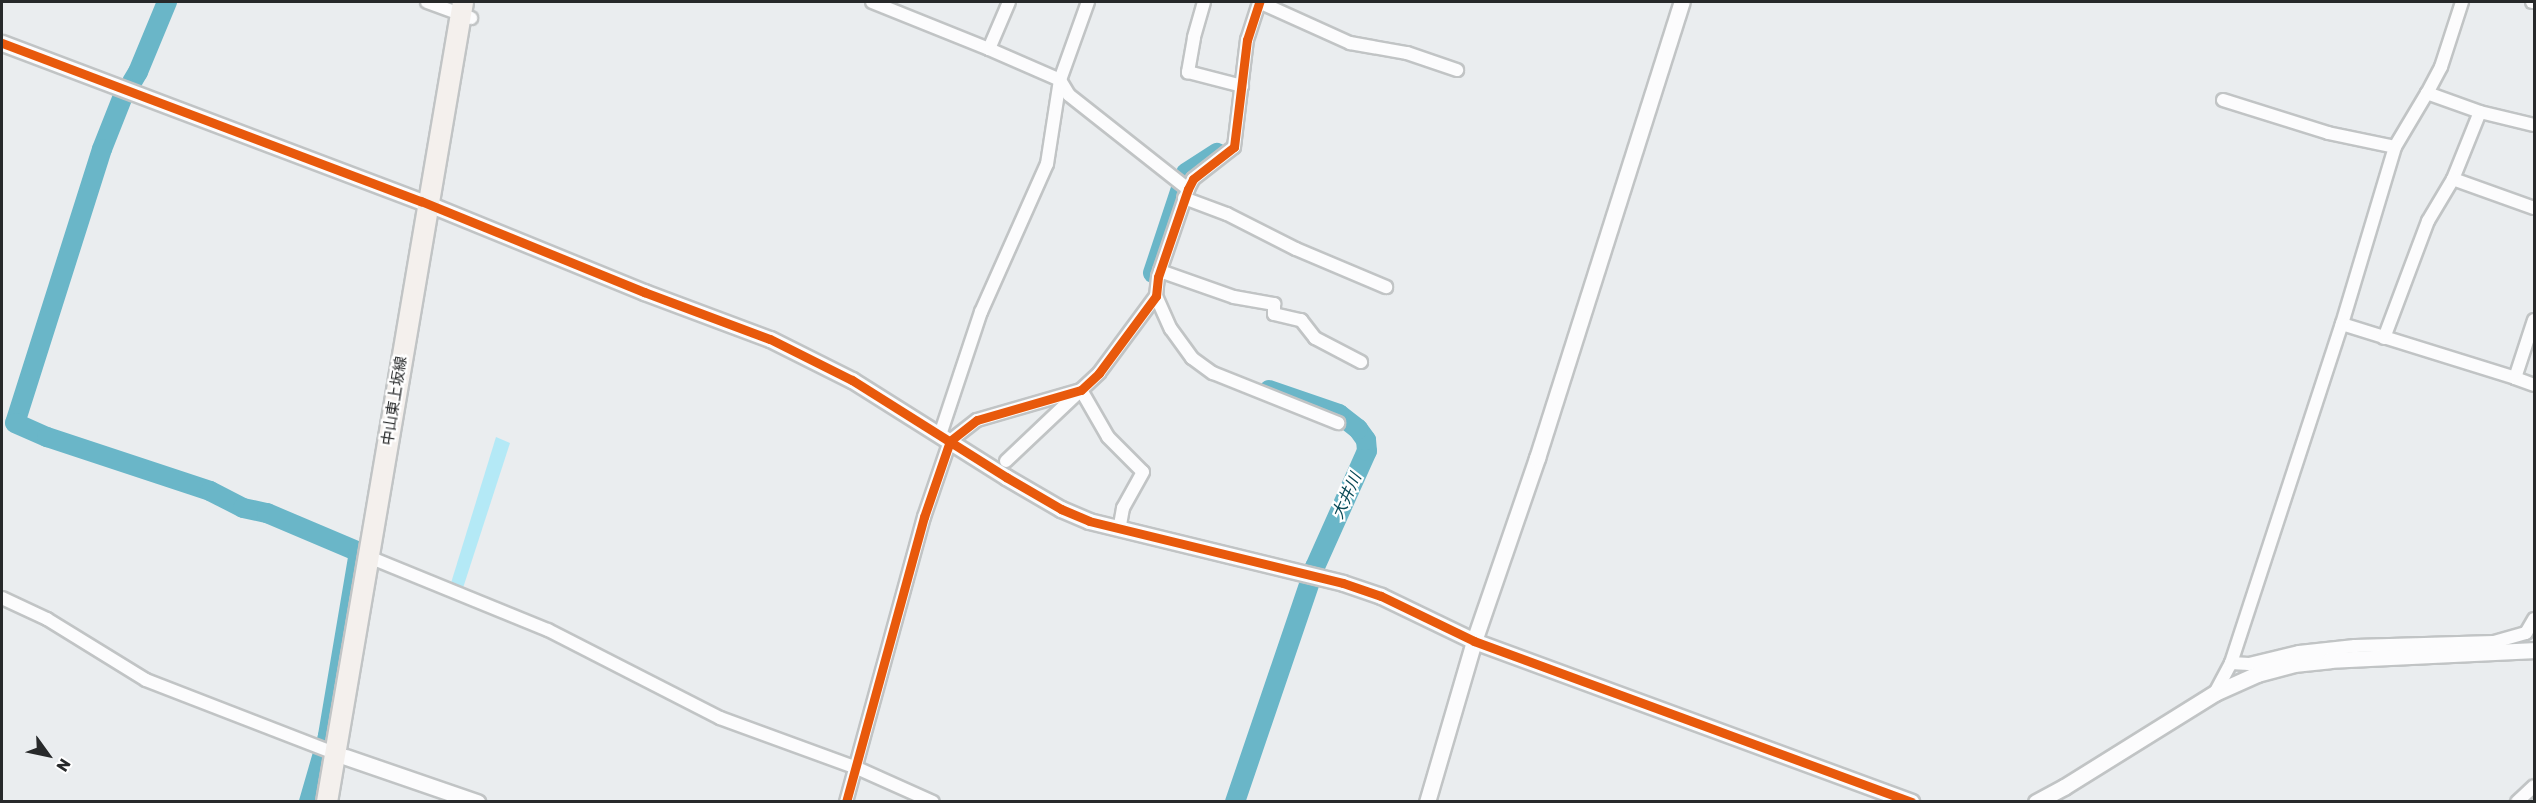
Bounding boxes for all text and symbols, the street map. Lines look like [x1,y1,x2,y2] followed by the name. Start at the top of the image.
[379,355,411,447] street label: 中山東上坂線
[1328,470,1366,522] water label: 大井川
[18,725,78,785] north arrow
[52,755,75,775] text: N

